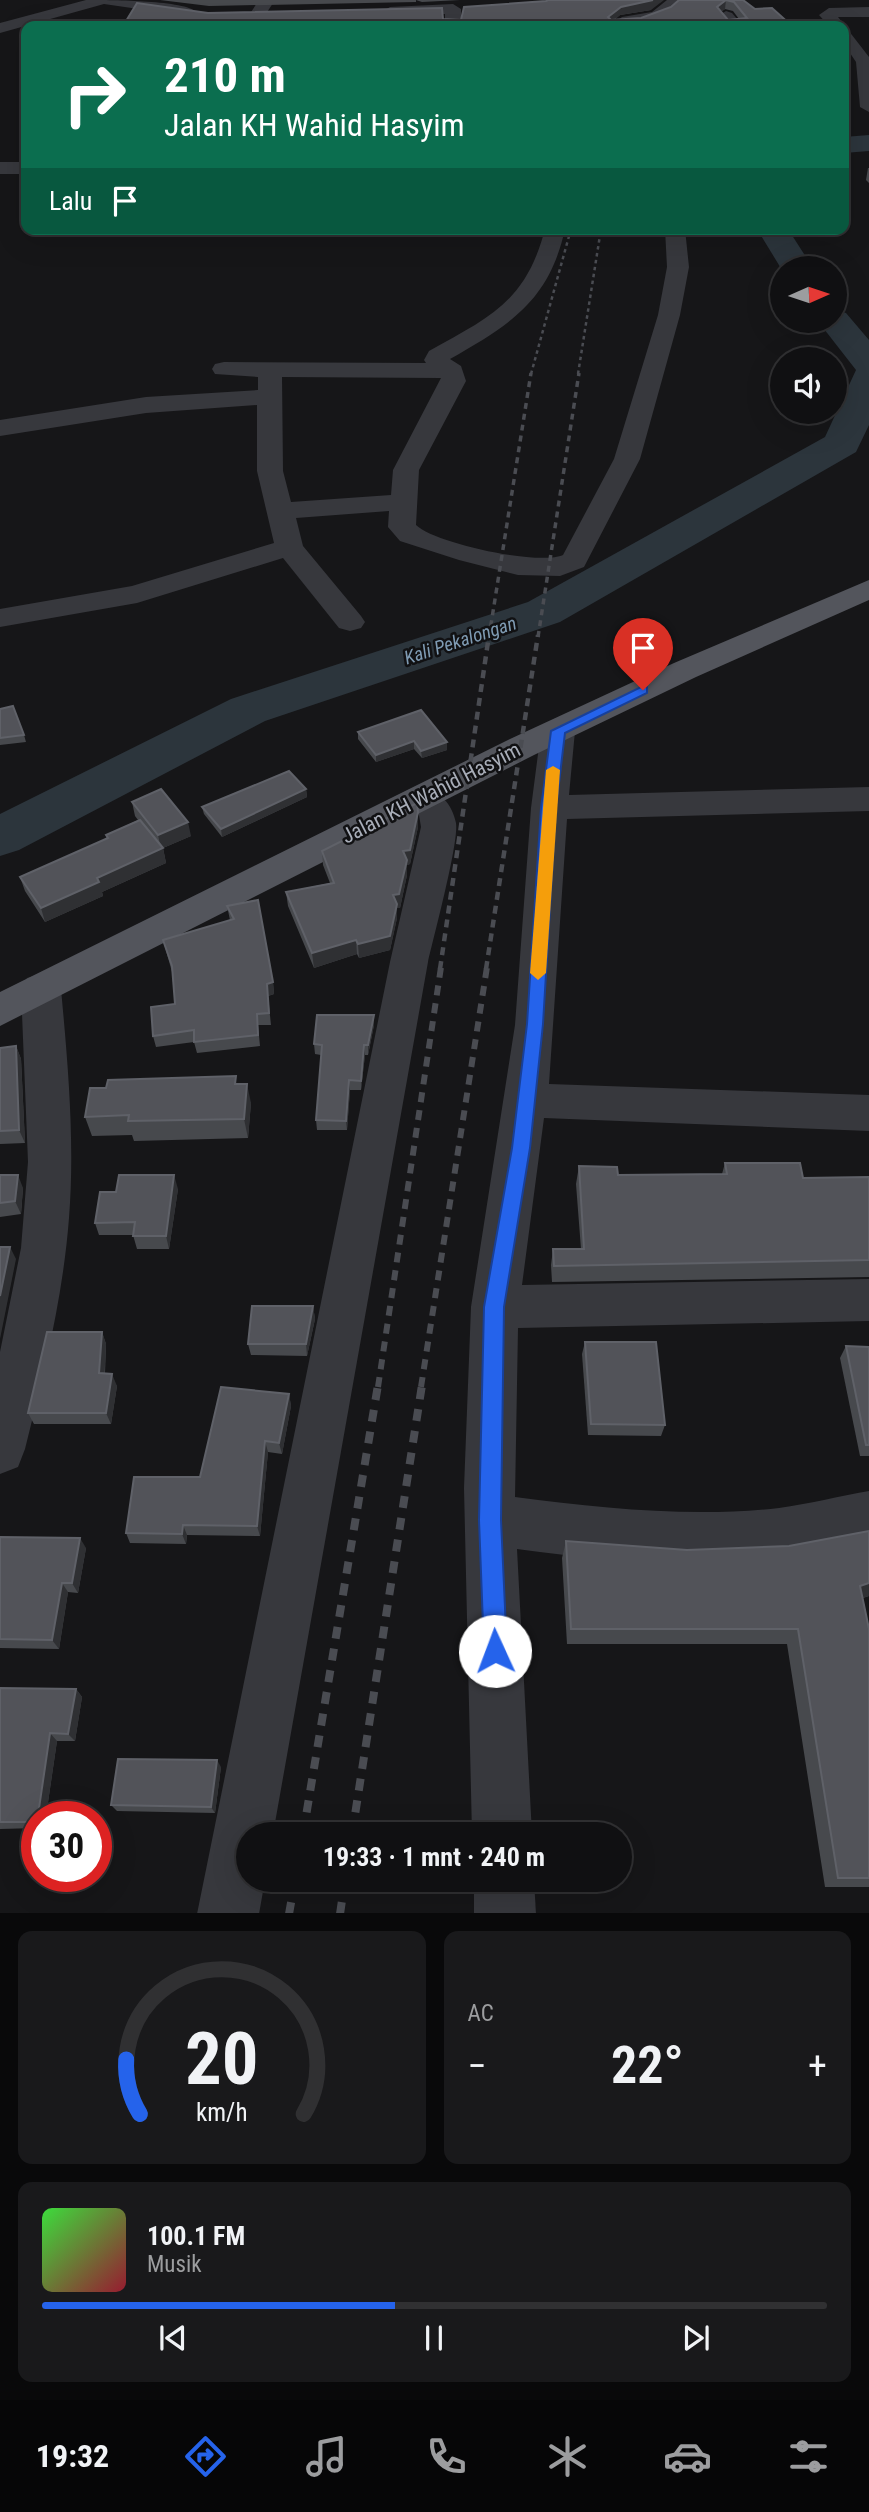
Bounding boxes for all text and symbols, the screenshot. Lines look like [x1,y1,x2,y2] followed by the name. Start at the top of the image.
[164,47,286,104] text: 210 m
[49,49,140,140] icon: right
[164,106,465,144] text: Jalan KH Wahid Hasyim
[106,182,144,220] icon: arrive
[49,186,92,216] text: Lalu
[770,256,847,332] north arrow
[770,256,847,424] map controls
[770,347,847,424] button: sound
[401,611,519,669] water label: Kali Pekalongan
[613,618,673,690] pin
[624,629,662,667] icon: arrive
[338,738,524,848] street label: Jalan KH Wahid Hasyim
[458,1614,532,1688] position arrow
[21,1801,112,1892] speed limit sign: 30
[323,1842,545,1872] text: 19:33 · 1 mnt · 240 m
[468,2000,494,2027] text: AC
[185,2016,259,2102] text: 20
[611,2035,684,2096] text: 22°
[468,2044,487,2088] text: −
[808,2044,827,2088] text: +
[196,2097,247,2126] text: km/h
[147,2221,245,2251] text: 100.1 FM
[147,2251,202,2278] text: Musik
[154,2319,192,2357] icon: previous
[415,2319,453,2357] icon: pause
[677,2319,715,2357] icon: next
[181,2432,230,2481] icon: directions
[302,2432,351,2481] icon: music
[422,2432,471,2481] icon: phone
[543,2432,592,2481] icon: climate
[663,2432,712,2481] icon: car
[784,2432,833,2481] icon: filters
[36,2437,109,2475] text: 19:32

